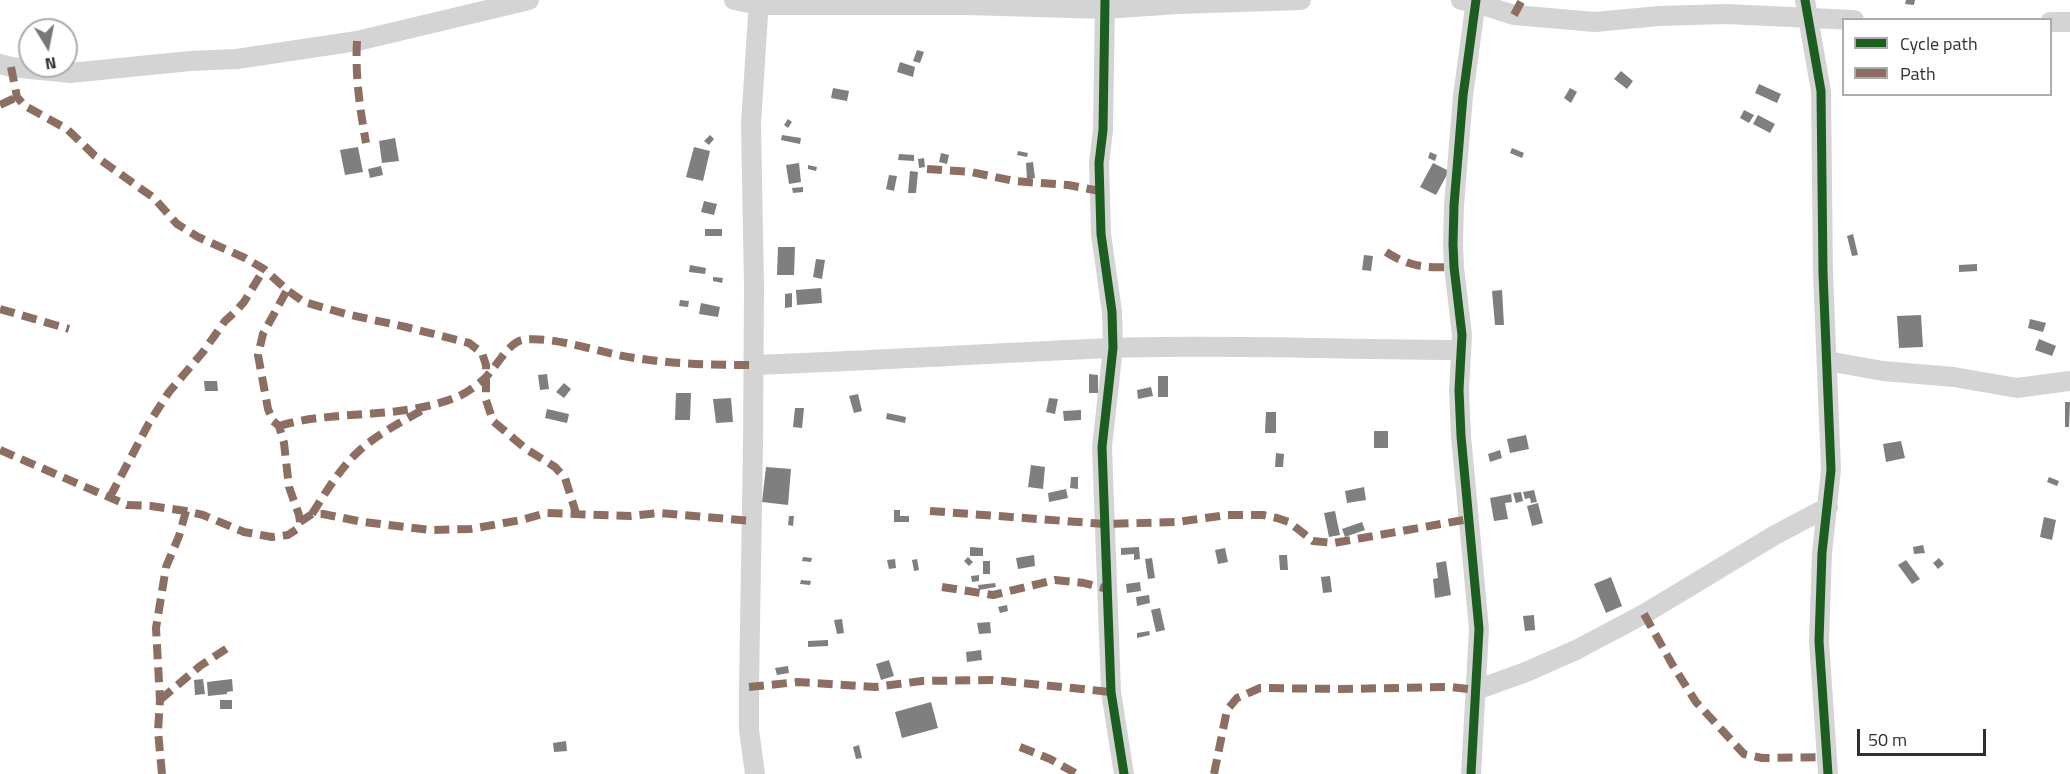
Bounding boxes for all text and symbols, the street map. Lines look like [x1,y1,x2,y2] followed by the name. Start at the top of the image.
[18,18,78,78] north arrow
[1842,18,2052,96] legend
[1900,30,1978,57] text: Cycle path
[43,51,58,77] text: N
[1900,60,1936,87] text: Path
[1860,717,1989,755] scale bar
[1868,726,1907,753] text: 50 m

